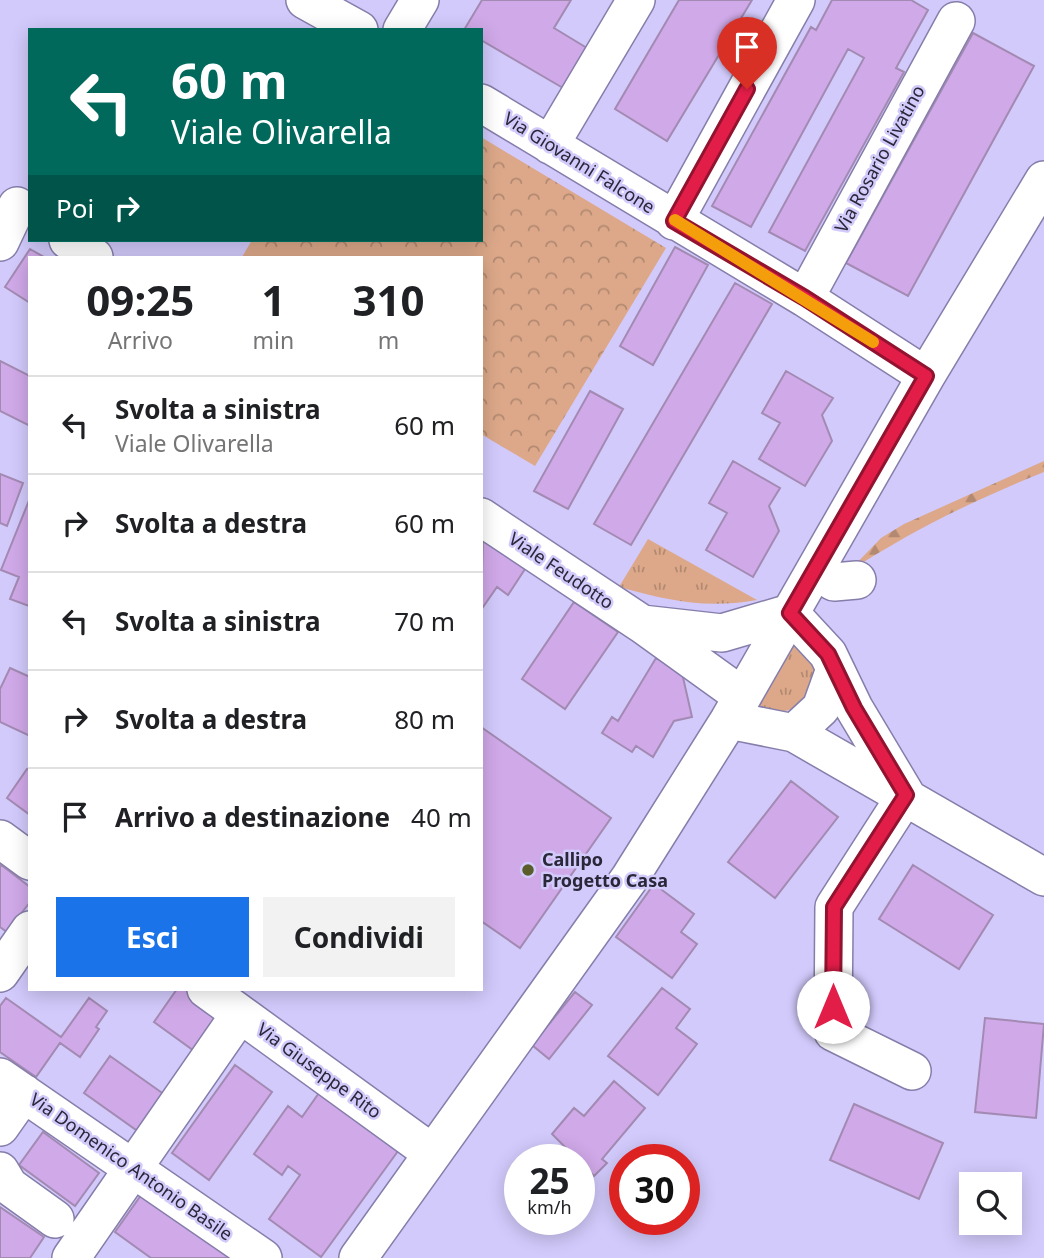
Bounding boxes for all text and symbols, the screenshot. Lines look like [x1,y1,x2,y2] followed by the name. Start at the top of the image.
[717,17,777,89] pin
[728,28,766,66] icon: arrive
[171,47,288,113] text: 60 m
[56,56,147,147] icon: left
[829,80,930,237] street label: Via Rosario Livatino
[499,106,660,218] street label: Via Giovanni Falcone
[171,110,392,153] text: Viale Olivarella
[108,189,146,227] icon: right
[56,190,94,226] text: Poi
[86,271,194,328] text: 09:25
[261,271,285,328] text: 1
[353,271,425,328] text: 310
[108,324,173,356] text: Arrivo
[253,324,294,356] text: min
[378,324,399,356] text: m
[115,391,321,427] text: Svolta a sinistra
[56,406,94,444] icon: left
[394,407,455,443] text: 60 m
[115,427,274,459] text: Viale Olivarella
[56,504,94,542] icon: right
[115,505,307,541] text: Svolta a destra
[394,505,455,541] text: 60 m
[504,526,619,614] street label: Viale Feudotto
[56,602,94,640] icon: left
[115,603,321,639] text: Svolta a sinistra
[394,603,455,639] text: 70 m
[56,700,94,738] icon: right
[115,701,307,737] text: Svolta a destra
[394,701,455,737] text: 80 m
[56,798,94,836] icon: arrive
[115,799,390,835] text: Arrivo a destinazione
[411,799,472,835] text: 40 m
[542,847,668,892] place label: Callipo Progetto Casa
[520,862,536,878] marker: Callipo Progetto Casa
[56,897,249,977] button: Esci
[263,897,455,977] button: Condividi
[796,970,870,1044] position arrow
[253,1017,387,1123] street label: Via Giuseppe Rito
[25,1087,238,1246] street label: Via Domenico Antonio Basile
[609,1144,700,1235] speed limit sign: 30
[529,1157,570,1204] text: 25
[959,1172,1022,1235] map controls
[959,1172,1022,1235] button: search
[527,1195,572,1219] text: km/h

